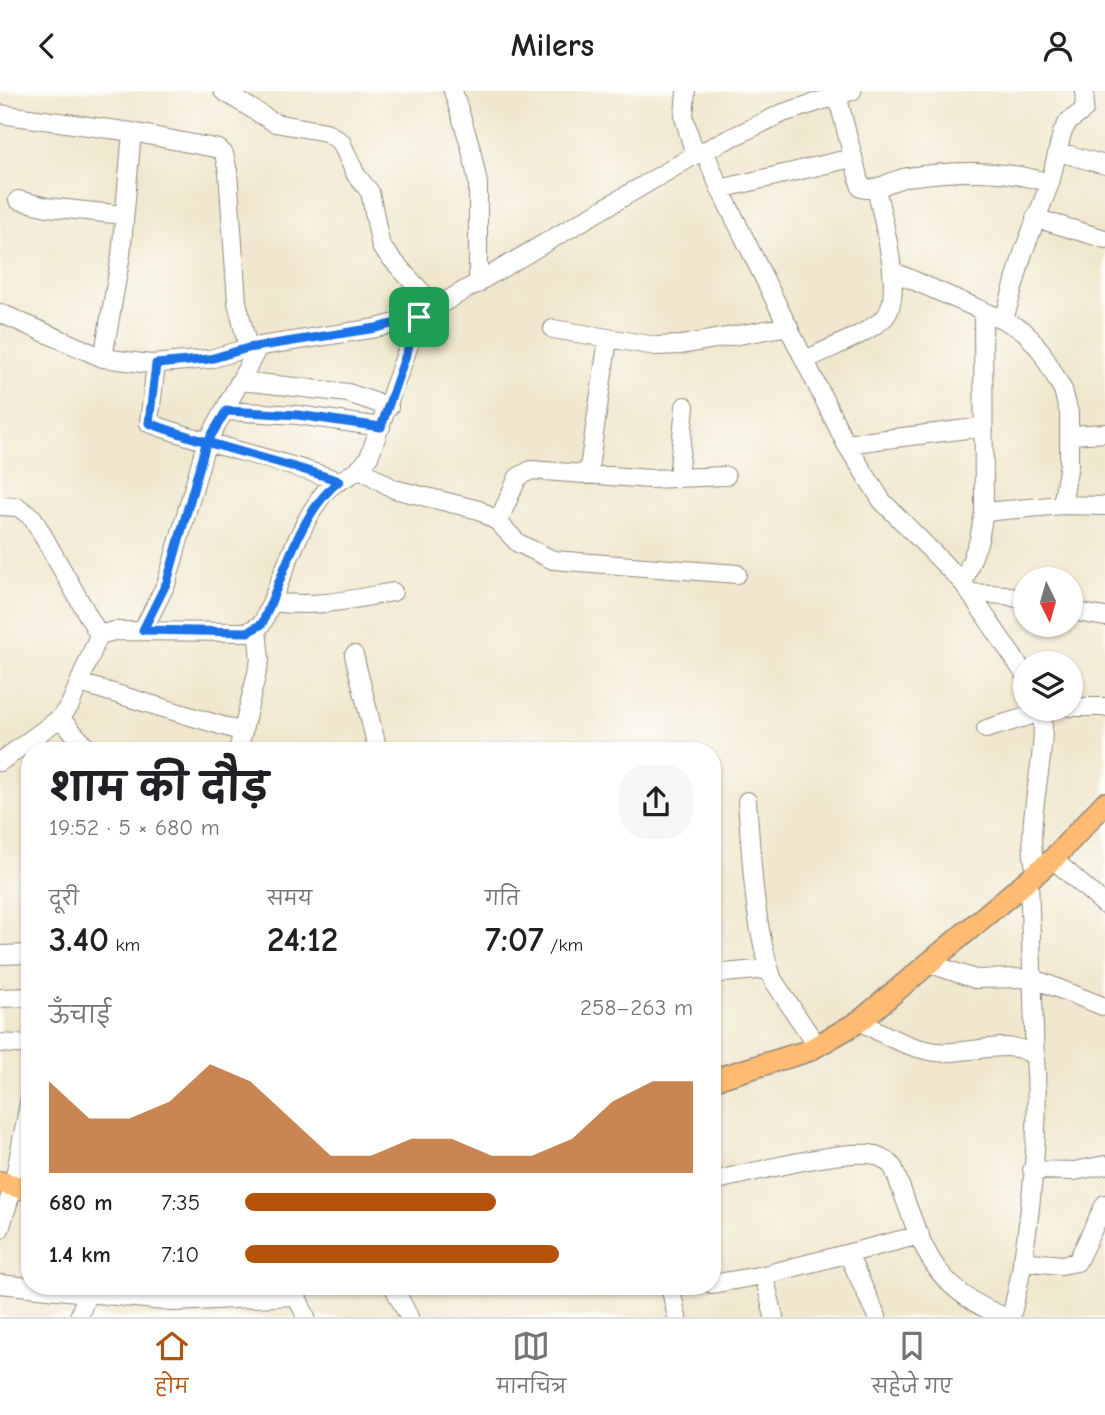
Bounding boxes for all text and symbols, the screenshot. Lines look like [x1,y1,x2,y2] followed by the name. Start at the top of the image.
[28,27,66,65] icon: back
[511,27,594,64] text: Milers
[1039,27,1077,65] icon: person
[389,287,449,347] pin
[400,298,438,336] icon: arrive
[1013,567,1083,637] north arrow
[1013,567,1083,721] map controls
[1013,651,1083,721] button: layers
[619,765,693,839] button: share
[49,766,268,810] text: शाम की दौड़
[49,814,220,841] text: 19:52 · 5 × 680 m
[49,888,79,910] text: दूरी
[267,888,312,910] text: समय
[485,888,520,910] text: गति
[49,919,109,960] text: 3.40
[267,919,338,960] text: 24:12
[485,919,544,960] text: 7:07
[109,934,140,956] text: km
[544,934,583,956] text: /km
[580,994,693,1021] text: 258–263 m
[49,1002,111,1029] text: ऊँचाई
[49,1189,112,1216] text: 680 m
[161,1189,200,1216] text: 7:35
[49,1241,111,1268] text: 1.4 km
[161,1241,199,1268] text: 7:10
[153,1327,191,1407] tab: होम
[496,1327,566,1407] tab: मानचित्र
[872,1327,952,1407] tab: सहेजे गए

